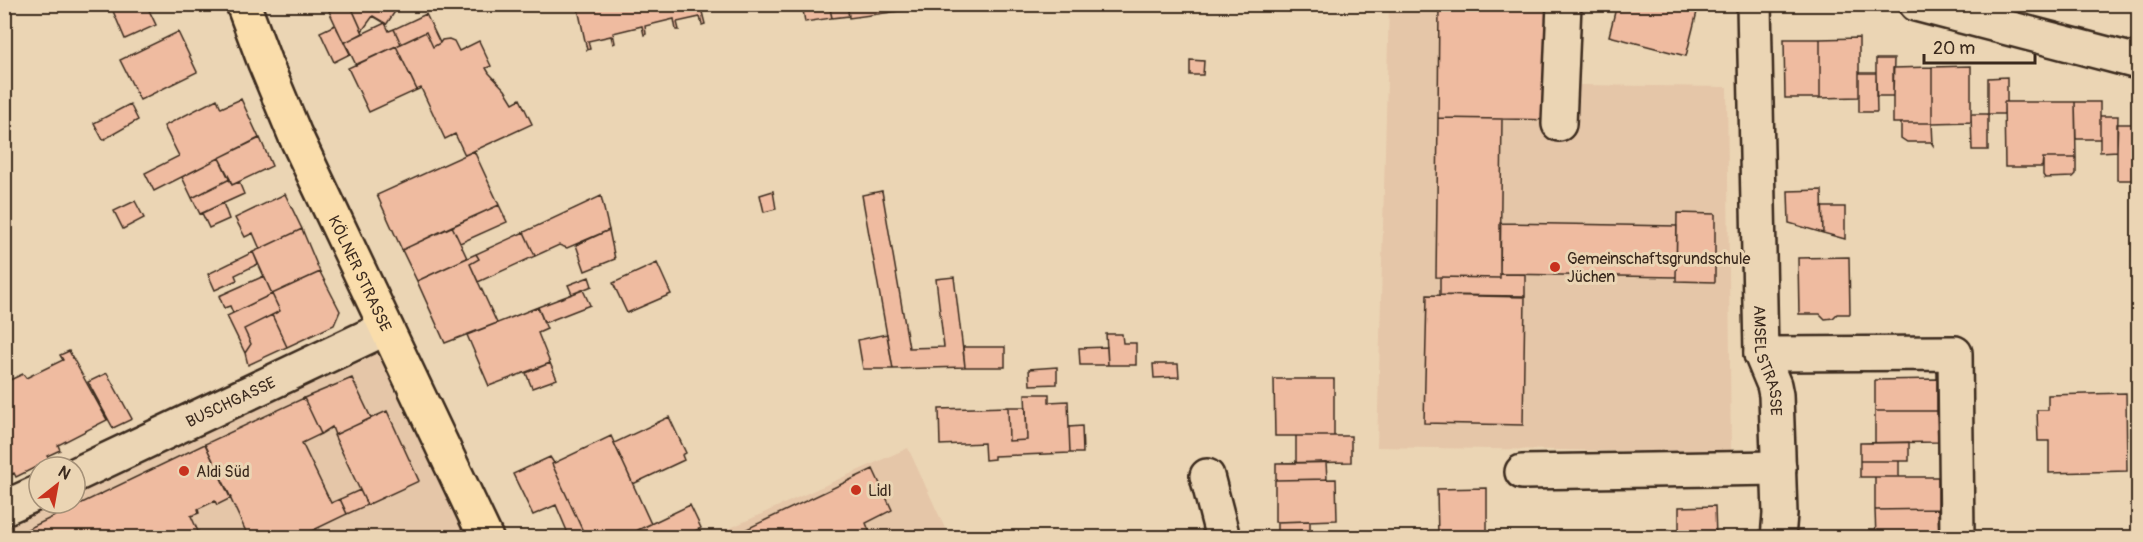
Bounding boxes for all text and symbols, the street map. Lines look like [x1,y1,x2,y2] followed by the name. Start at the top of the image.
[1924,27,2035,65] scale bar
[1933,37,1975,60] text: 20 m
[324,212,396,335] street label: KÖLNER STRASSE
[1567,249,1751,287] place label: Gemeinschaftsgrundschule Jüchen
[1548,260,1562,274] marker: Gemeinschaftsgrundschule Jüchen
[1749,305,1786,416] street label: AMSELSTRASSE
[183,373,279,432] street label: BUSCHGASSE
[27,455,87,515] north arrow
[54,462,74,484] text: N
[196,462,250,482] place label: Aldi Süd
[177,464,191,478] marker: Aldi Süd
[868,481,892,501] place label: Lidl
[849,483,863,497] marker: Lidl

